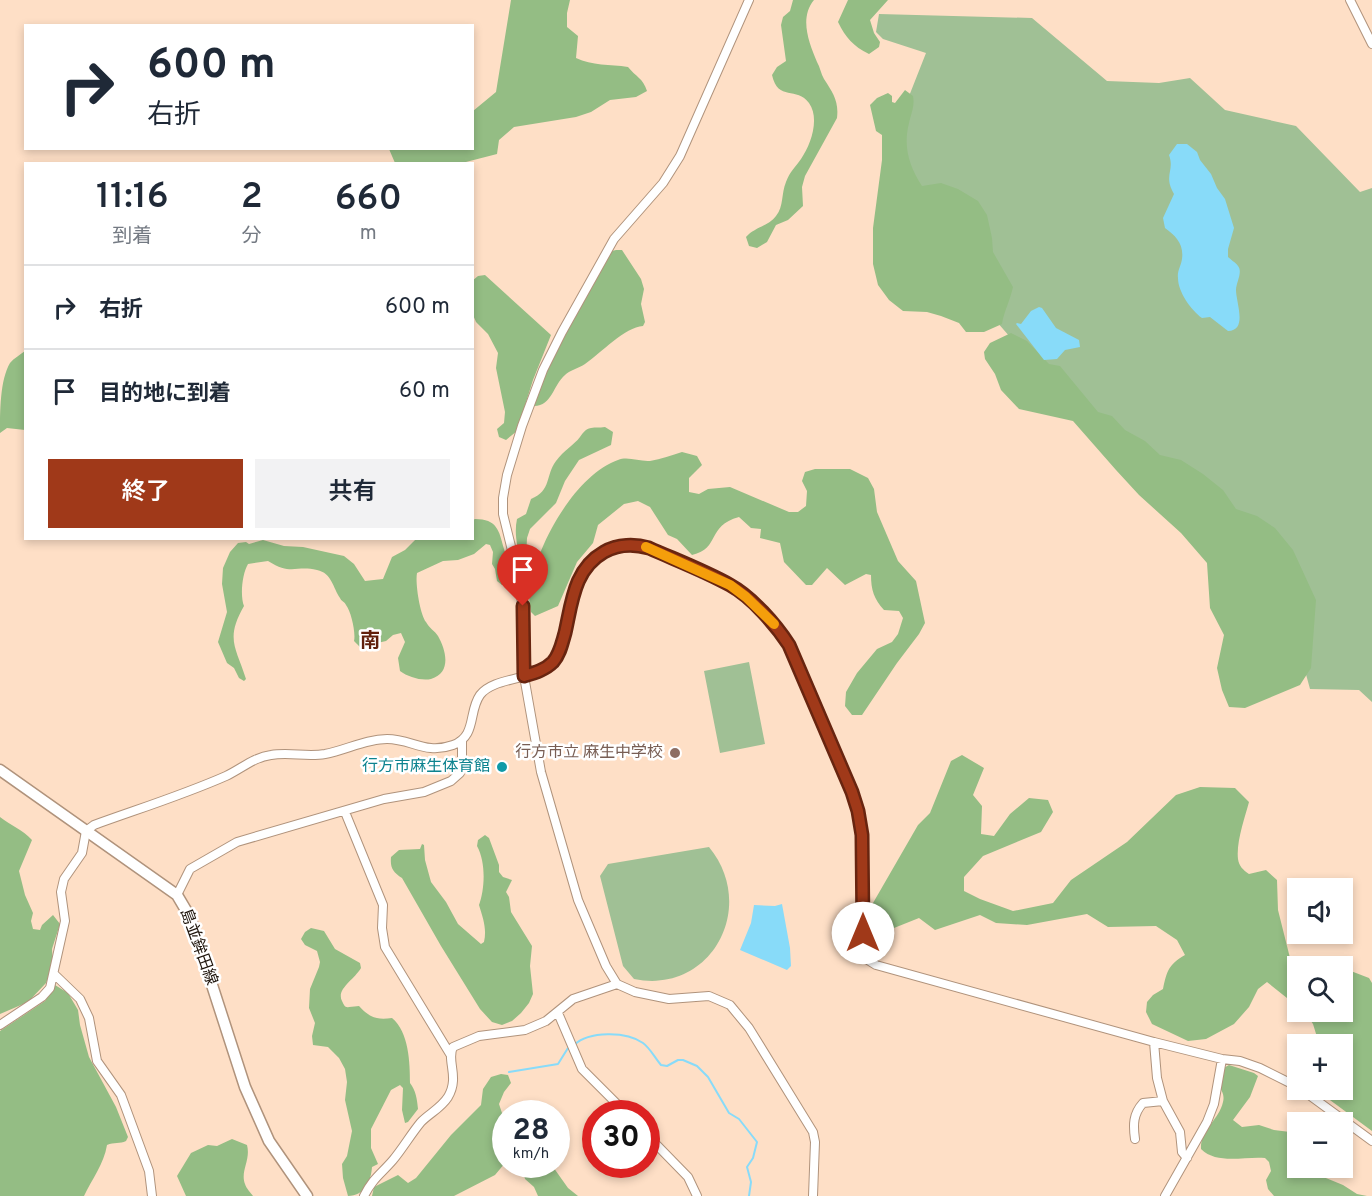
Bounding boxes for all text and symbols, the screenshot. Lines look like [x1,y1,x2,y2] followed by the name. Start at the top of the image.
[147,40,276,93] text: 600 m
[48,48,126,126] icon: right
[147,99,201,133] text: 右折
[96,175,169,221] text: 11:16
[241,175,263,221] text: 2
[335,177,402,223] text: 660
[360,221,377,247] text: m
[112,224,152,250] text: 到着
[242,224,262,250] text: 分
[48,291,81,324] icon: right
[385,294,450,321] text: 600 m
[99,297,143,324] text: 右折
[48,375,81,408] icon: arrive
[399,378,450,405] text: 60 m
[99,381,231,408] text: 目的地に到着
[48,459,243,528] button: 終了
[255,459,450,528] button: 共有
[497,544,548,606] pin
[506,553,539,586] icon: arrive
[360,629,380,655] district label: 南
[515,743,663,763] place label: 行方市立 麻生中学校
[668,746,682,760] marker: 行方市立 麻生中学校
[362,757,490,777] place label: 行方市麻生体育館
[495,760,509,774] marker: 行方市麻生体育館
[1287,878,1353,1178] map controls
[1287,878,1353,944] button: sound
[831,901,895,965] position arrow
[175,906,221,988] street label: 島並鉾田線
[1287,956,1353,1022] button: search
[1287,1034,1353,1100] button: +
[582,1100,660,1178] speed limit sign: 30
[1287,1112,1353,1178] button: −
[512,1113,550,1150] text: 28
[513,1145,549,1164] text: km/h

